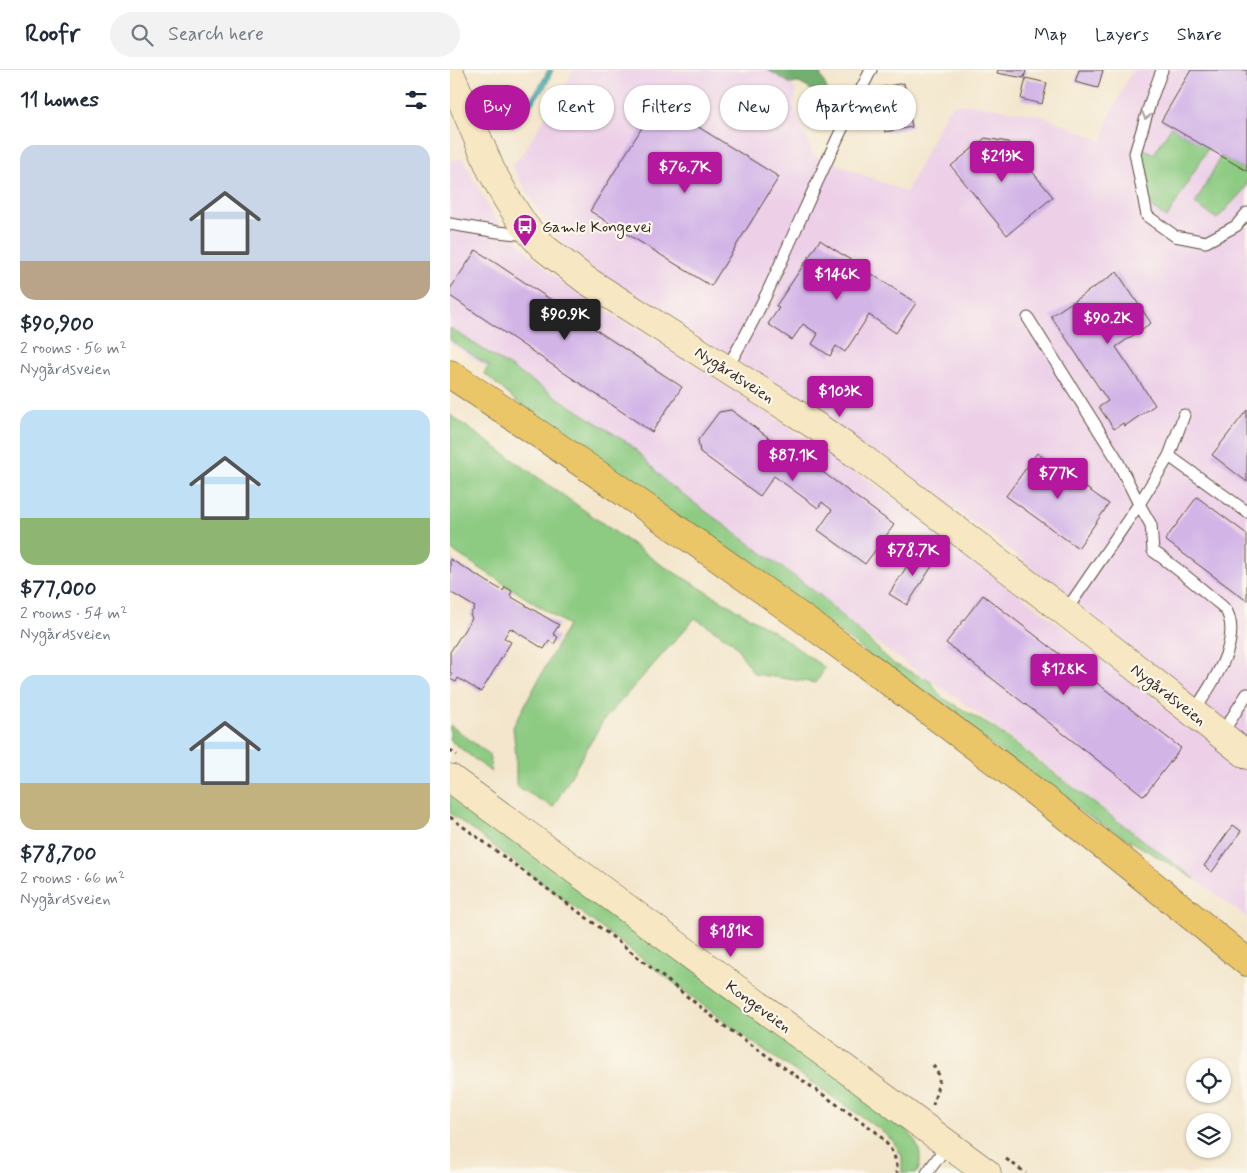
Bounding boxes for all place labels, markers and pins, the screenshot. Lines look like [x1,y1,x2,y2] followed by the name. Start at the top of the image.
[967,140,1037,183] pin: $213K
[644,152,726,194] pin: $76.7K
[512,213,538,247] bus stop icon: Gamle Kongevei
[542,217,651,239] place label: Gamle Kongevei
[802,258,872,301] pin: $146K
[524,298,606,341] pin: $90.9K
[1067,302,1149,345] pin: $90.2K
[805,376,875,418] pin: $103K
[752,440,834,482] pin: $87.1K
[1028,458,1088,500] pin: $77K
[872,534,954,577] pin: $78.7K
[1029,654,1099,696] pin: $128K
[696,916,766,958] pin: $181K

